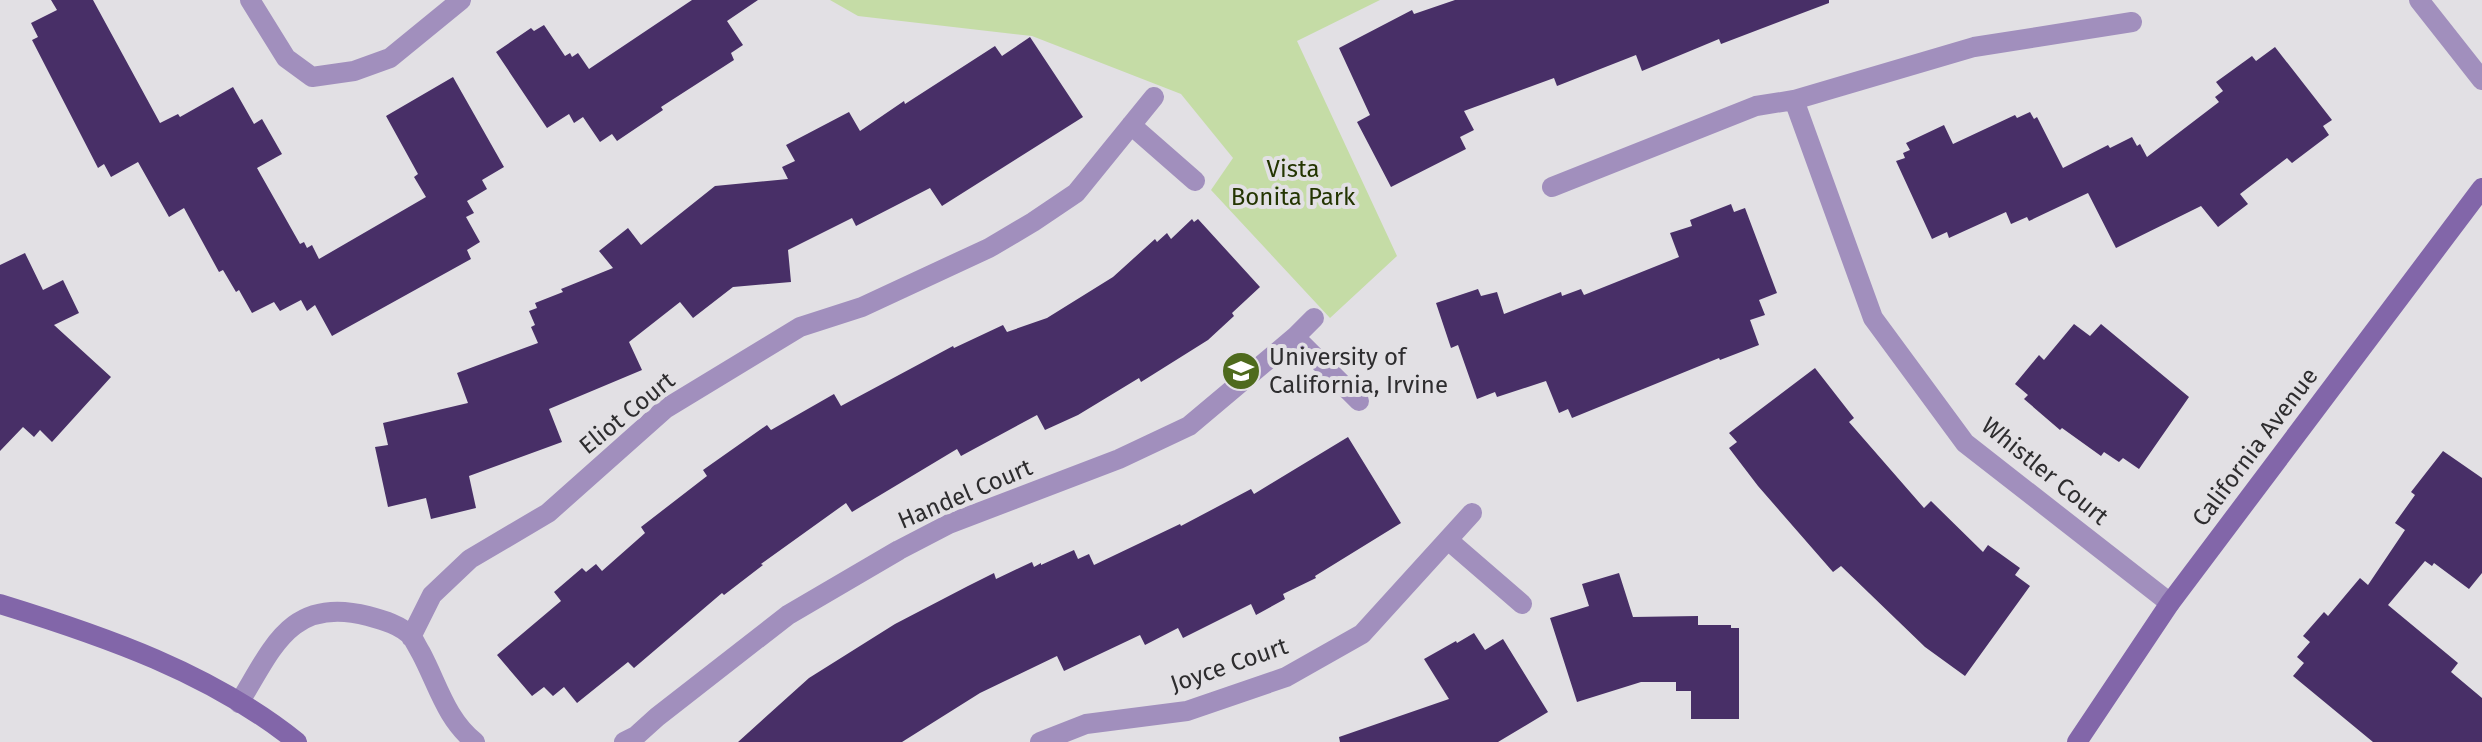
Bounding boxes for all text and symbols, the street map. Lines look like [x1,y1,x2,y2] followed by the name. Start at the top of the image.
[1231,155,1356,211] park label: Vista Bonita Park
[1269,343,1448,399] place label: University of California, Irvine
[1220,350,1262,392] school or university icon: University of California, Irvine
[2186,362,2324,532] street label: California Avenue
[574,366,681,460] street label: Eliot Court
[1976,411,2114,531] street label: Whistler Court
[894,453,1037,535] street label: Handel Court
[1167,632,1292,698] street label: Joyce Court

